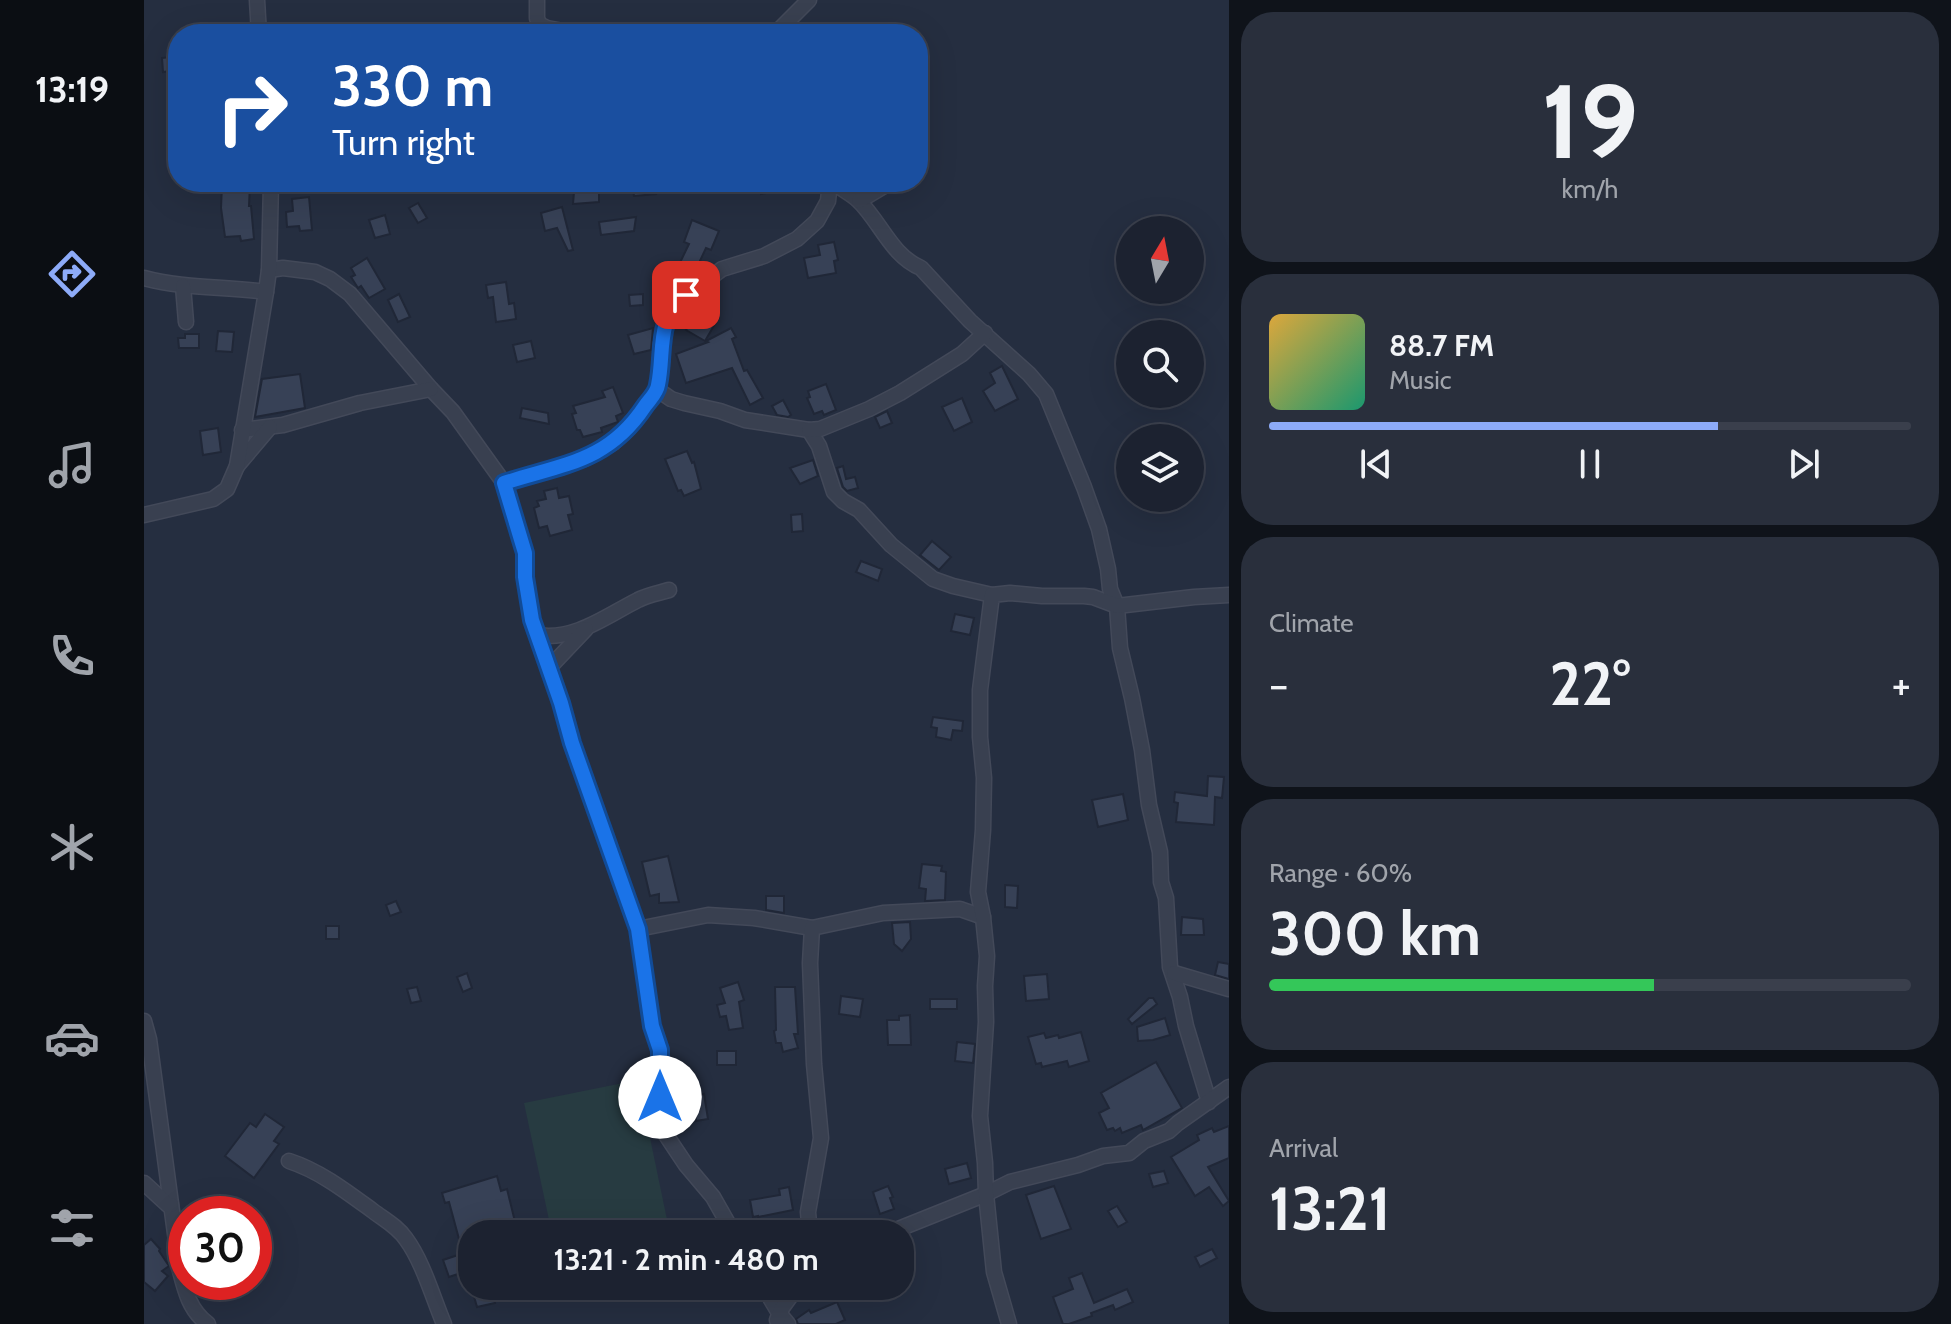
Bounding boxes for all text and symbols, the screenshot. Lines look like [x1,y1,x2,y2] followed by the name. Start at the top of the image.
[332,52,493,120] text: 330 m
[200,56,304,160] icon: right
[1542,58,1638,184] text: 19
[35,67,109,111] text: 13:19
[332,120,475,164] text: Turn right
[1562,173,1618,205] text: km/h
[1116,216,1204,304] north arrow
[1116,216,1204,512] map controls
[44,246,100,302] icon: directions
[652,261,720,329] pin
[664,273,708,317] icon: arrive
[1116,320,1204,408] button: search
[1389,327,1494,364] text: 88.7 FM
[1389,364,1452,396] text: Music
[1116,424,1204,512] button: layers
[44,437,100,493] icon: music
[1354,442,1398,486] icon: previous
[1568,442,1612,486] icon: pause
[1782,442,1826,486] icon: next
[1269,607,1354,639] text: Climate
[44,628,100,684] icon: phone
[1550,647,1630,720] text: 22°
[1269,658,1288,711] text: −
[1892,658,1911,711] text: +
[44,819,100,875] icon: climate
[1269,857,1412,889] text: Range · 60%
[1269,897,1481,970] text: 300 km
[44,1010,100,1066] icon: car
[618,1055,702,1139] position arrow
[1269,1132,1338,1164] text: Arrival
[1269,1172,1391,1245] text: 13:21
[168,1196,272,1300] speed limit sign: 30
[44,1200,100,1256] icon: filters
[554,1241,818,1278] text: 13:21 · 2 min · 480 m

